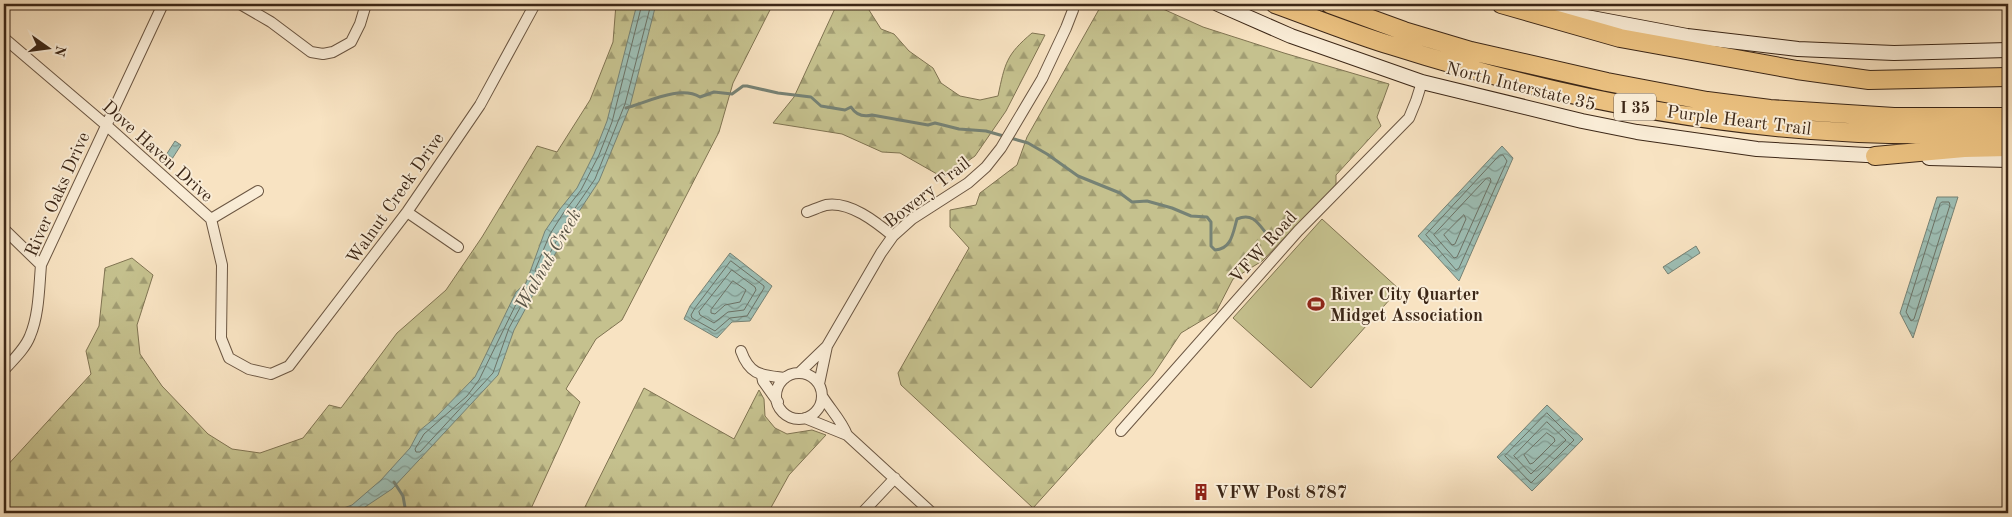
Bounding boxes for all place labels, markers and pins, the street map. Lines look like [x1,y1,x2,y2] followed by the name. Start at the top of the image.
[1330,286,1483,325] place label: River City Quarter Midget Association
[1306,294,1326,314] sports icon: River City Quarter Midget Association
[1191,482,1211,502] building icon: VFW Post 8787
[1215,484,1347,502] place label: VFW Post 8787

